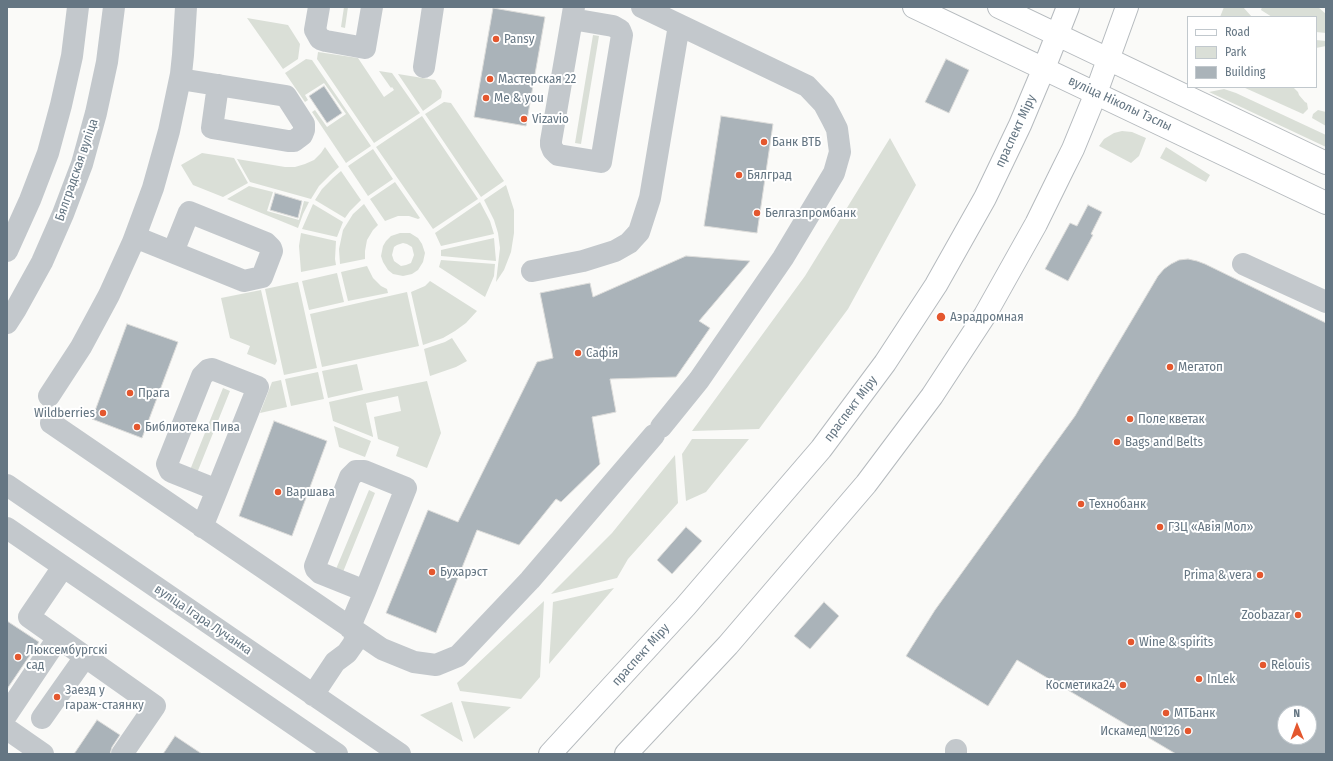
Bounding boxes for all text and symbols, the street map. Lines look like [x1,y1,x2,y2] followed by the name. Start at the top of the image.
[1187,16,1317,88] legend
[1225,25,1250,39] text: Road
[504,31,535,47] place label: Pansy
[491,34,501,44] marker: Pansy
[1225,45,1246,59] text: Park
[1225,65,1265,79] text: Building
[498,71,576,87] place label: Мастерская 22
[1066,73,1174,135] street label: вуліца Ніколы Тэслы
[485,74,495,84] marker: Мастерская 22
[494,90,544,106] place label: Me & you
[992,92,1040,170] street label: праспект Міру
[481,93,491,103] marker: Me & you
[532,111,569,127] place label: Vizavio
[519,114,529,124] marker: Vizavio
[52,117,102,223] street label: Бялградская вуліца
[772,134,821,150] place label: Банк ВТБ
[759,137,769,147] marker: Банк ВТБ
[747,167,792,183] place label: Бялград
[734,170,744,180] marker: Бялград
[765,205,856,221] place label: Белгазпромбанк
[752,208,762,218] marker: Белгазпромбанк
[950,309,1024,325] place label: Аэрадромная
[935,311,947,323] marker: Аэрадромная
[586,345,618,361] place label: Сафія
[573,348,583,358] marker: Сафія
[1178,359,1223,375] place label: Мегатоп
[1165,362,1175,372] marker: Мегатоп
[821,373,881,445] street label: праспект Міру
[138,385,170,401] place label: Прага
[125,388,135,398] marker: Прага
[34,405,95,421] place label: Wildberries
[98,408,108,418] marker: Wildberries
[1138,411,1205,427] place label: Поле кветак
[1125,414,1135,424] marker: Поле кветак
[145,419,240,435] place label: Библиотека Пива
[132,422,142,432] marker: Библиотека Пива
[1125,434,1203,450] place label: Bags and Belts
[1112,437,1122,447] marker: Bags and Belts
[286,484,335,500] place label: Варшава
[273,487,283,497] marker: Варшава
[1089,496,1146,512] place label: Технобанк
[1076,499,1086,509] marker: Технобанк
[1168,519,1254,535] place label: ГЗЦ «Авія Мол»
[1155,522,1165,532] marker: ГЗЦ «Авія Мол»
[440,564,488,580] place label: Бухарэст
[427,567,437,577] marker: Бухарэст
[1184,567,1252,583] place label: Prima & vera
[1255,570,1265,580] marker: Prima & vera
[151,582,255,658] street label: вуліца Ігара Лучанка
[1241,607,1290,623] place label: Zoobazar
[1293,610,1303,620] marker: Zoobazar
[609,621,673,689] street label: праспект Міру
[1139,634,1213,650] place label: Wine & spirits
[1126,637,1136,647] marker: Wine & spirits
[26,642,108,673] place label: Люксембургскі сад
[13,652,23,662] marker: Люксембургскі сад
[1271,657,1310,673] place label: Relouis
[1258,660,1268,670] marker: Relouis
[1207,671,1235,687] place label: InLek
[1194,674,1204,684] marker: InLek
[1046,677,1115,693] place label: Косметика24
[1118,680,1128,690] marker: Косметика24
[65,682,144,713] place label: Заезд у гараж-стаянку
[52,692,62,702] marker: Заезд у гараж-стаянку
[1174,705,1215,721] place label: МТБанк
[1277,705,1317,745] north arrow
[1293,707,1300,720] text: N
[1161,708,1171,718] marker: МТБанк
[1100,723,1180,739] place label: Искамед №126
[1183,726,1193,736] marker: Искамед №126

